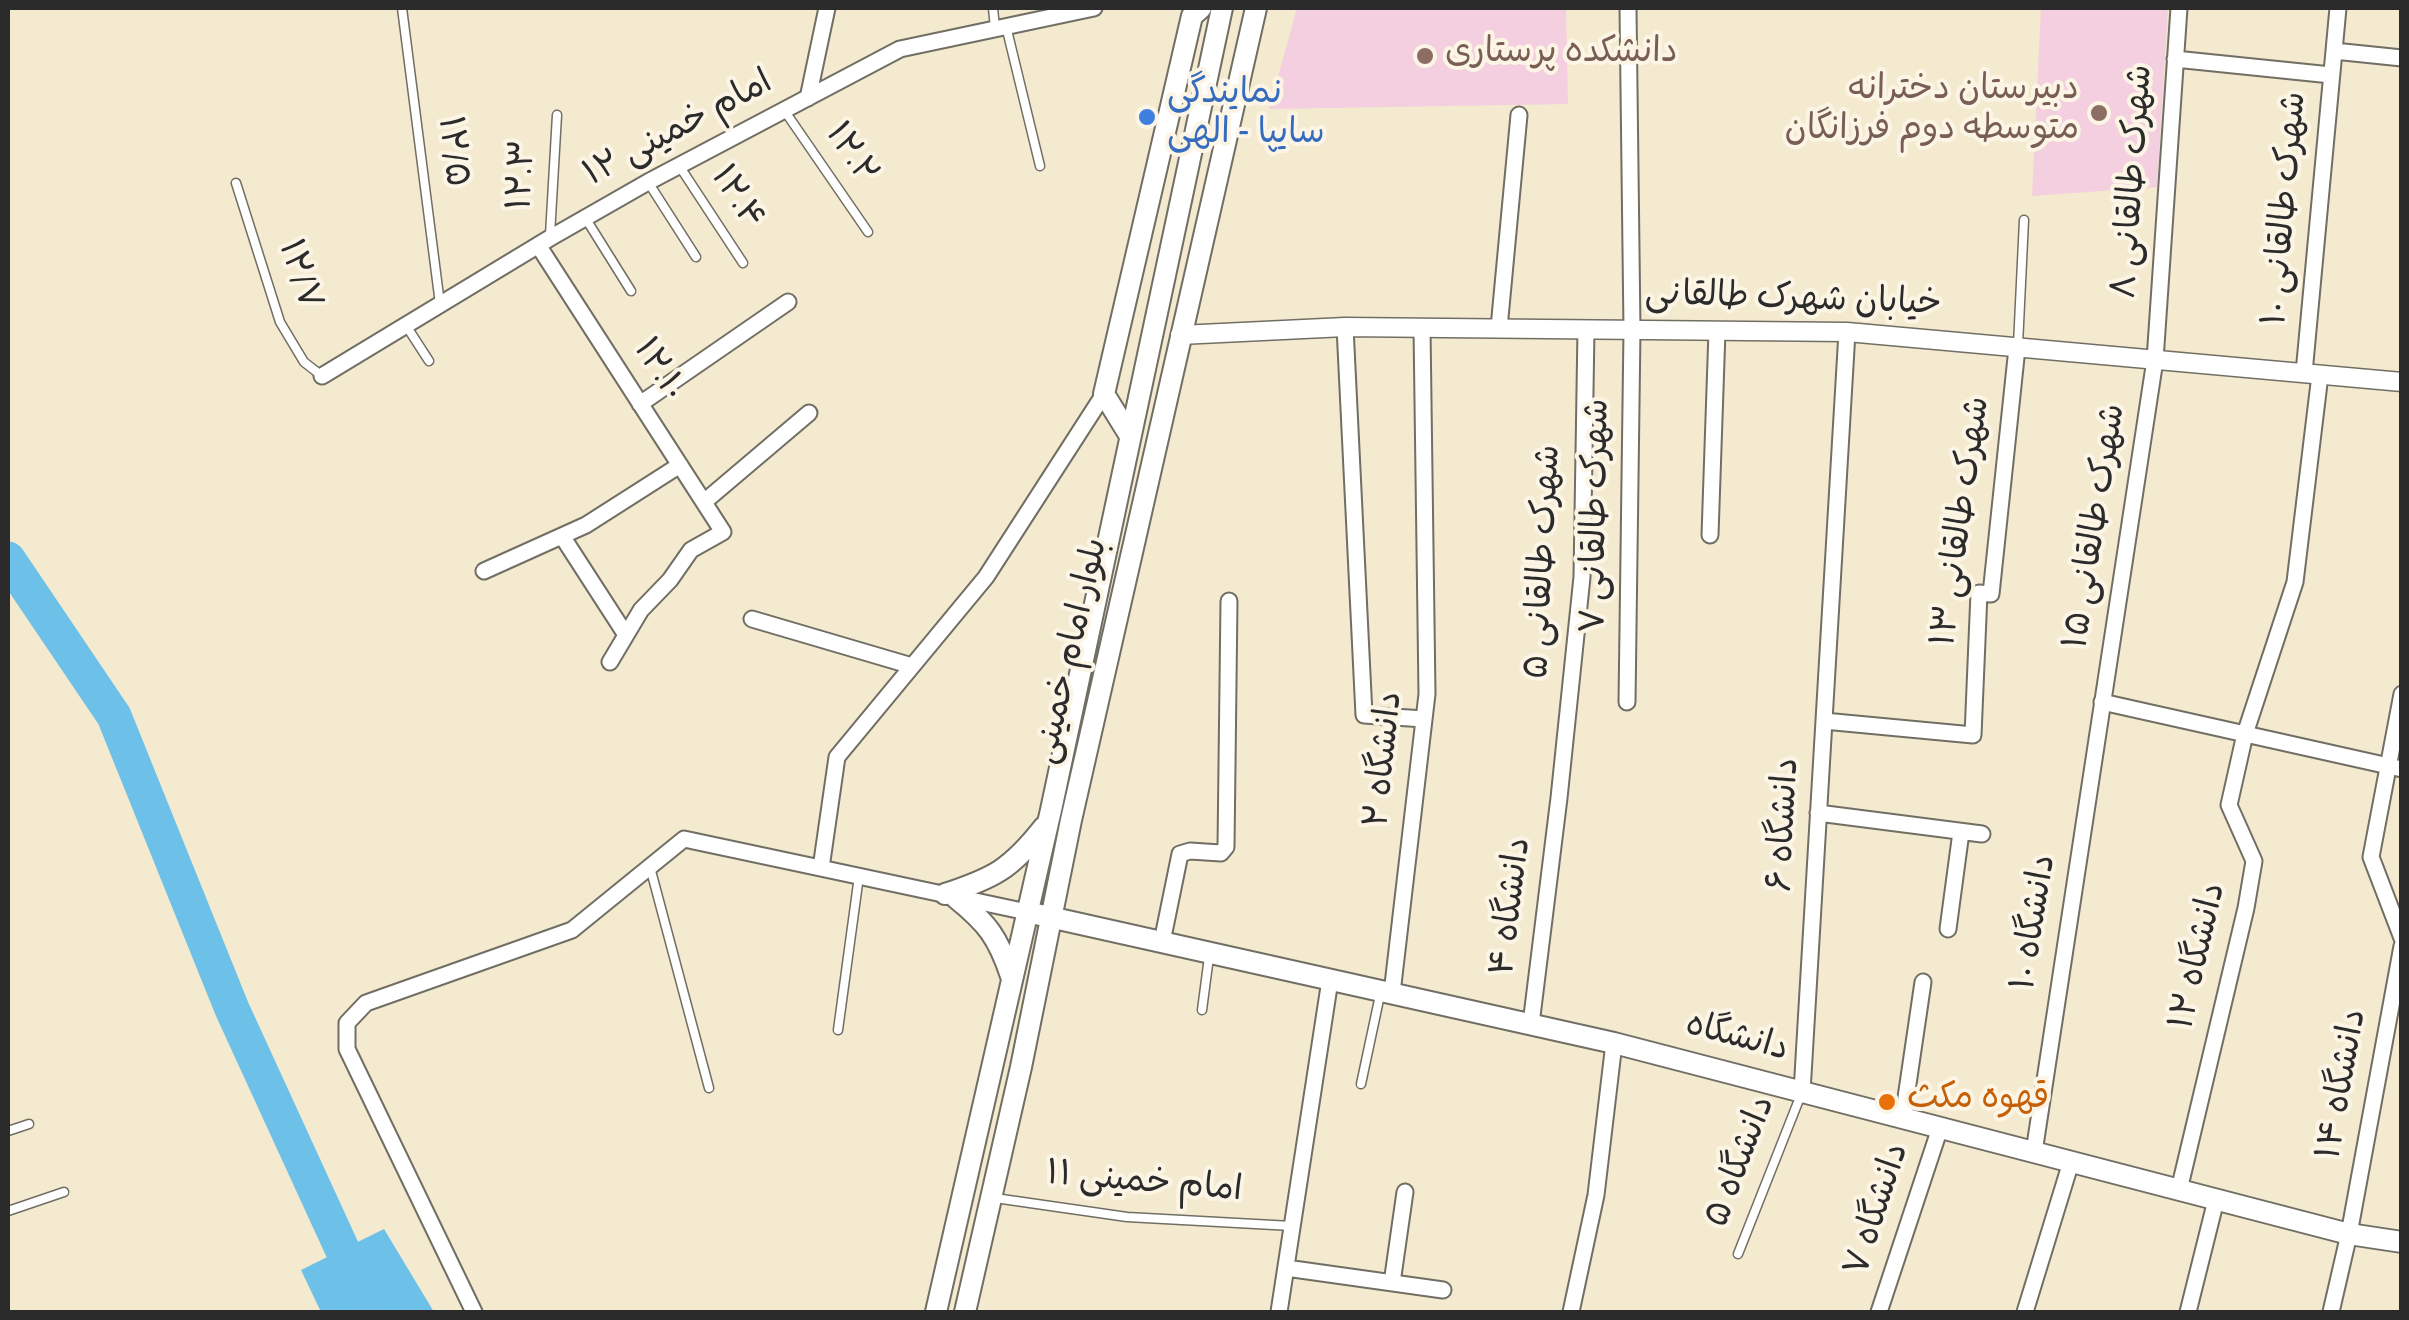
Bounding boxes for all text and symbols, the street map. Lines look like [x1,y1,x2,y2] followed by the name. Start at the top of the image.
[1445,35,1678,77] place label: دانشکده پرستاری
[1414,45,1436,67] marker: دانشکده پرستاری
[2108,63,2166,301] street label: شهرک طالقانی ۸
[578,65,782,199] street label: امام خمینی ۱۲
[1785,72,2079,154] place label: دبیرستان دخترانه متوسطه دوم فرزانگان
[1167,76,1325,158] place label: نمایندگی سایپا - الهی
[2258,90,2320,328] street label: شهرک طالقانی ۱۰
[2088,102,2110,124] marker: دبیرستان دخترانه متوسطه دوم فرزانگان
[1136,106,1158,128] marker: نمایندگی سایپا - الهی
[424,114,474,190] street label: ۱۲/۵
[812,117,884,195] street label: ۱۲.۲
[503,139,549,211] street label: ۱۲.۳
[698,160,770,240] street label: ۱۲.۴
[265,236,327,316] street label: ۱۲/۷
[1644,277,1942,329] street label: خیابان شهرک طالقانی
[620,333,692,411] street label: ۱۲.۱۰
[1927,394,2003,650] street label: شهرک طالقانی ۱۳
[1577,398,1623,634] street label: شهرک طالقانی ۷
[2059,402,2139,652] street label: شهرک طالقانی ۱۵
[1520,444,1574,680] street label: شهرک طالقانی ۵
[1029,535,1121,769] street label: بلوار امام خمینی
[1360,690,1416,830] street label: دانشگاه ۲
[1764,757,1812,893] street label: دانشگاه ۶
[1486,835,1544,979] street label: دانشگاه ۴
[2007,852,2069,994] street label: دانشگاه ۱۰
[2165,880,2239,1034] street label: دانشگاه ۱۲
[1680,1007,1792,1075] street label: دانشگاه
[2312,1007,2380,1163] street label: دانشگاه ۱۴
[1907,1081,2049,1123] place label: قهوه مکث
[1876,1091,1898,1113] marker: قهوه مکث
[1700,1092,1788,1234] street label: دانشگاه ۵
[1840,1139,1922,1283] street label: دانشگاه ۷
[1044,1157,1244,1215] street label: امام خمینی ۱۱

